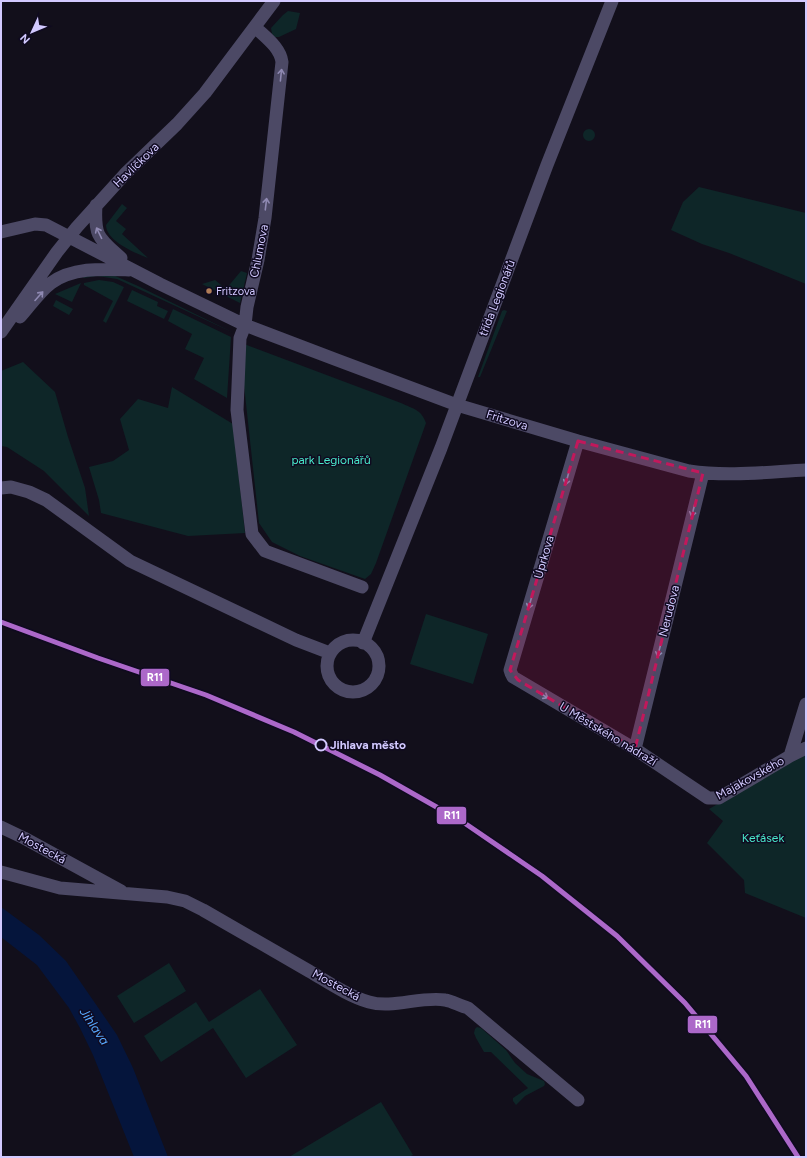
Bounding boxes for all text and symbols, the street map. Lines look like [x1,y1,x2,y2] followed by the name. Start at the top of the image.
[12,12,52,52] north arrow
[18,31,33,46] text: N
[277,69,285,82] one-way arrow
[110,140,162,190] street label: Havlíčkova
[263,198,270,211] one-way arrow
[247,223,271,279] street label: Chlumova
[95,227,102,239] one-way arrow
[476,258,518,338] street label: třída Legionářů
[216,285,255,298] place label: Fritzova
[204,286,214,296] marker: Fritzova
[34,291,43,301] one-way arrow
[485,407,529,433] street label: Fritzova
[291,453,371,467] park label: park Legionářů
[563,472,570,485] one-way arrow
[689,505,697,518] one-way arrow
[531,534,557,580] street label: Úprkova
[656,584,682,638] street label: Nerudova
[526,597,533,610] one-way arrow
[655,644,662,657] one-way arrow
[140,668,170,687] line badge: R11
[147,671,163,684] text: R11
[537,691,549,699] one-way arrow
[557,699,660,769] street label: U Městského nádraží
[314,738,328,752] marker: Jihlava město
[330,738,406,752] place label: Jihlava město
[713,753,787,803] street label: Majakovského
[436,806,467,825] line badge: R11
[444,809,460,822] text: R11
[16,830,68,866] street label: Mostecká
[742,831,784,845] park label: Keťásek
[310,967,362,1003] street label: Mostecká
[76,1004,113,1048] water label: Jihlava
[687,1015,718,1034] line badge: R11
[695,1018,711,1031] text: R11

